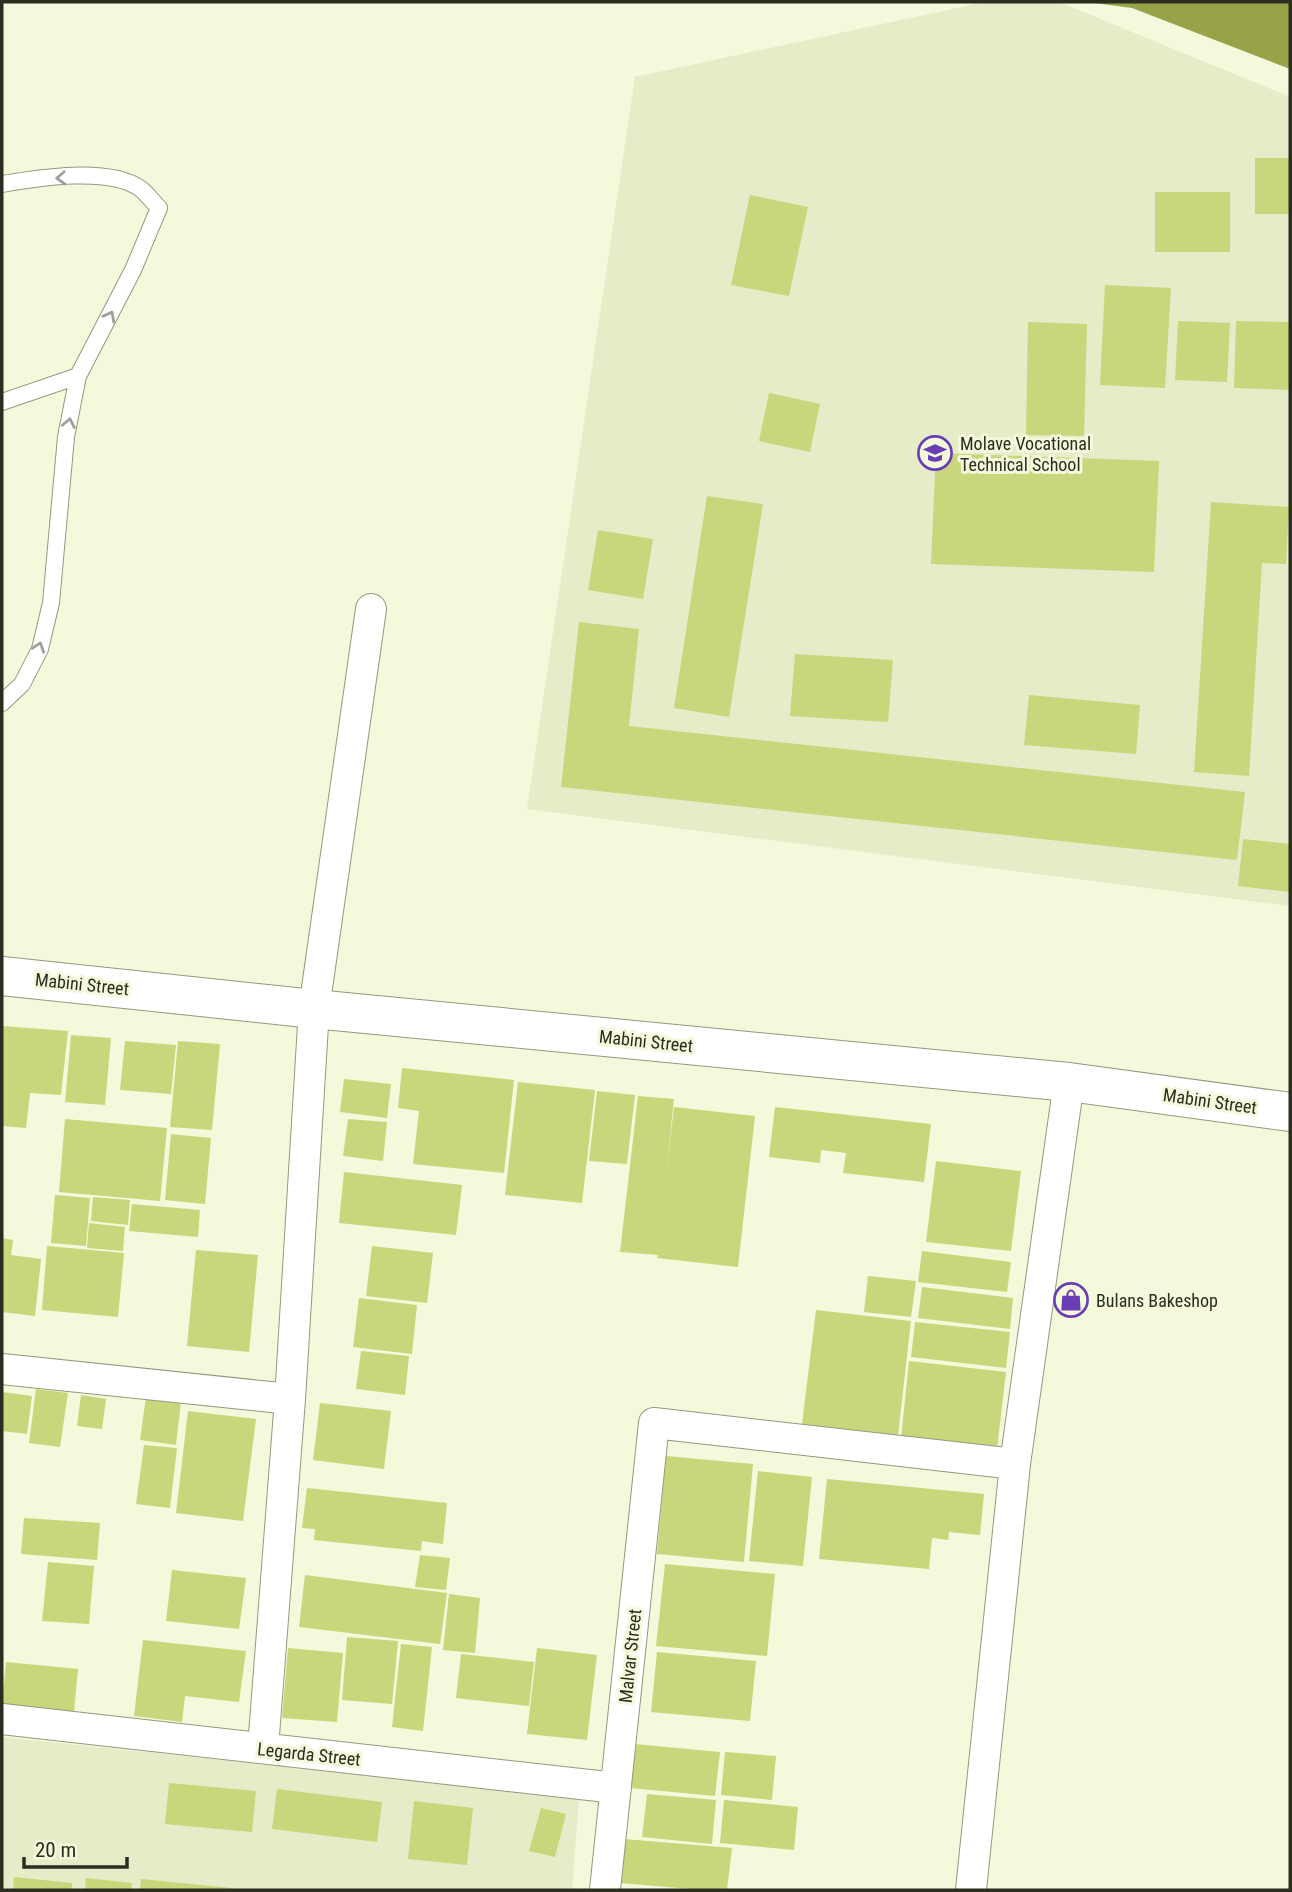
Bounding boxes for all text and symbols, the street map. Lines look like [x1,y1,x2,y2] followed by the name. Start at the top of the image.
[55,170,66,185] one-way arrow
[102,311,115,323] one-way arrow
[60,417,75,429] one-way arrow
[960,433,1091,475] place label: Molave Vocational Technical School
[916,434,954,472] school or university icon: Molave Vocational Technical School
[31,642,45,654] one-way arrow
[34,969,130,999] street label: Mabini Street
[598,1026,694,1056] street label: Mabini Street
[1162,1084,1258,1118] street label: Mabini Street
[1052,1281,1090,1319] shop icon: Bulans Bakeshop
[1096,1290,1218,1311] place label: Bulans Bakeshop
[615,1608,645,1704] street label: Malvar Street
[256,1738,362,1770] street label: Legarda Street
[24,1826,128,1870] scale bar
[35,1838,76,1862] text: 20 m

